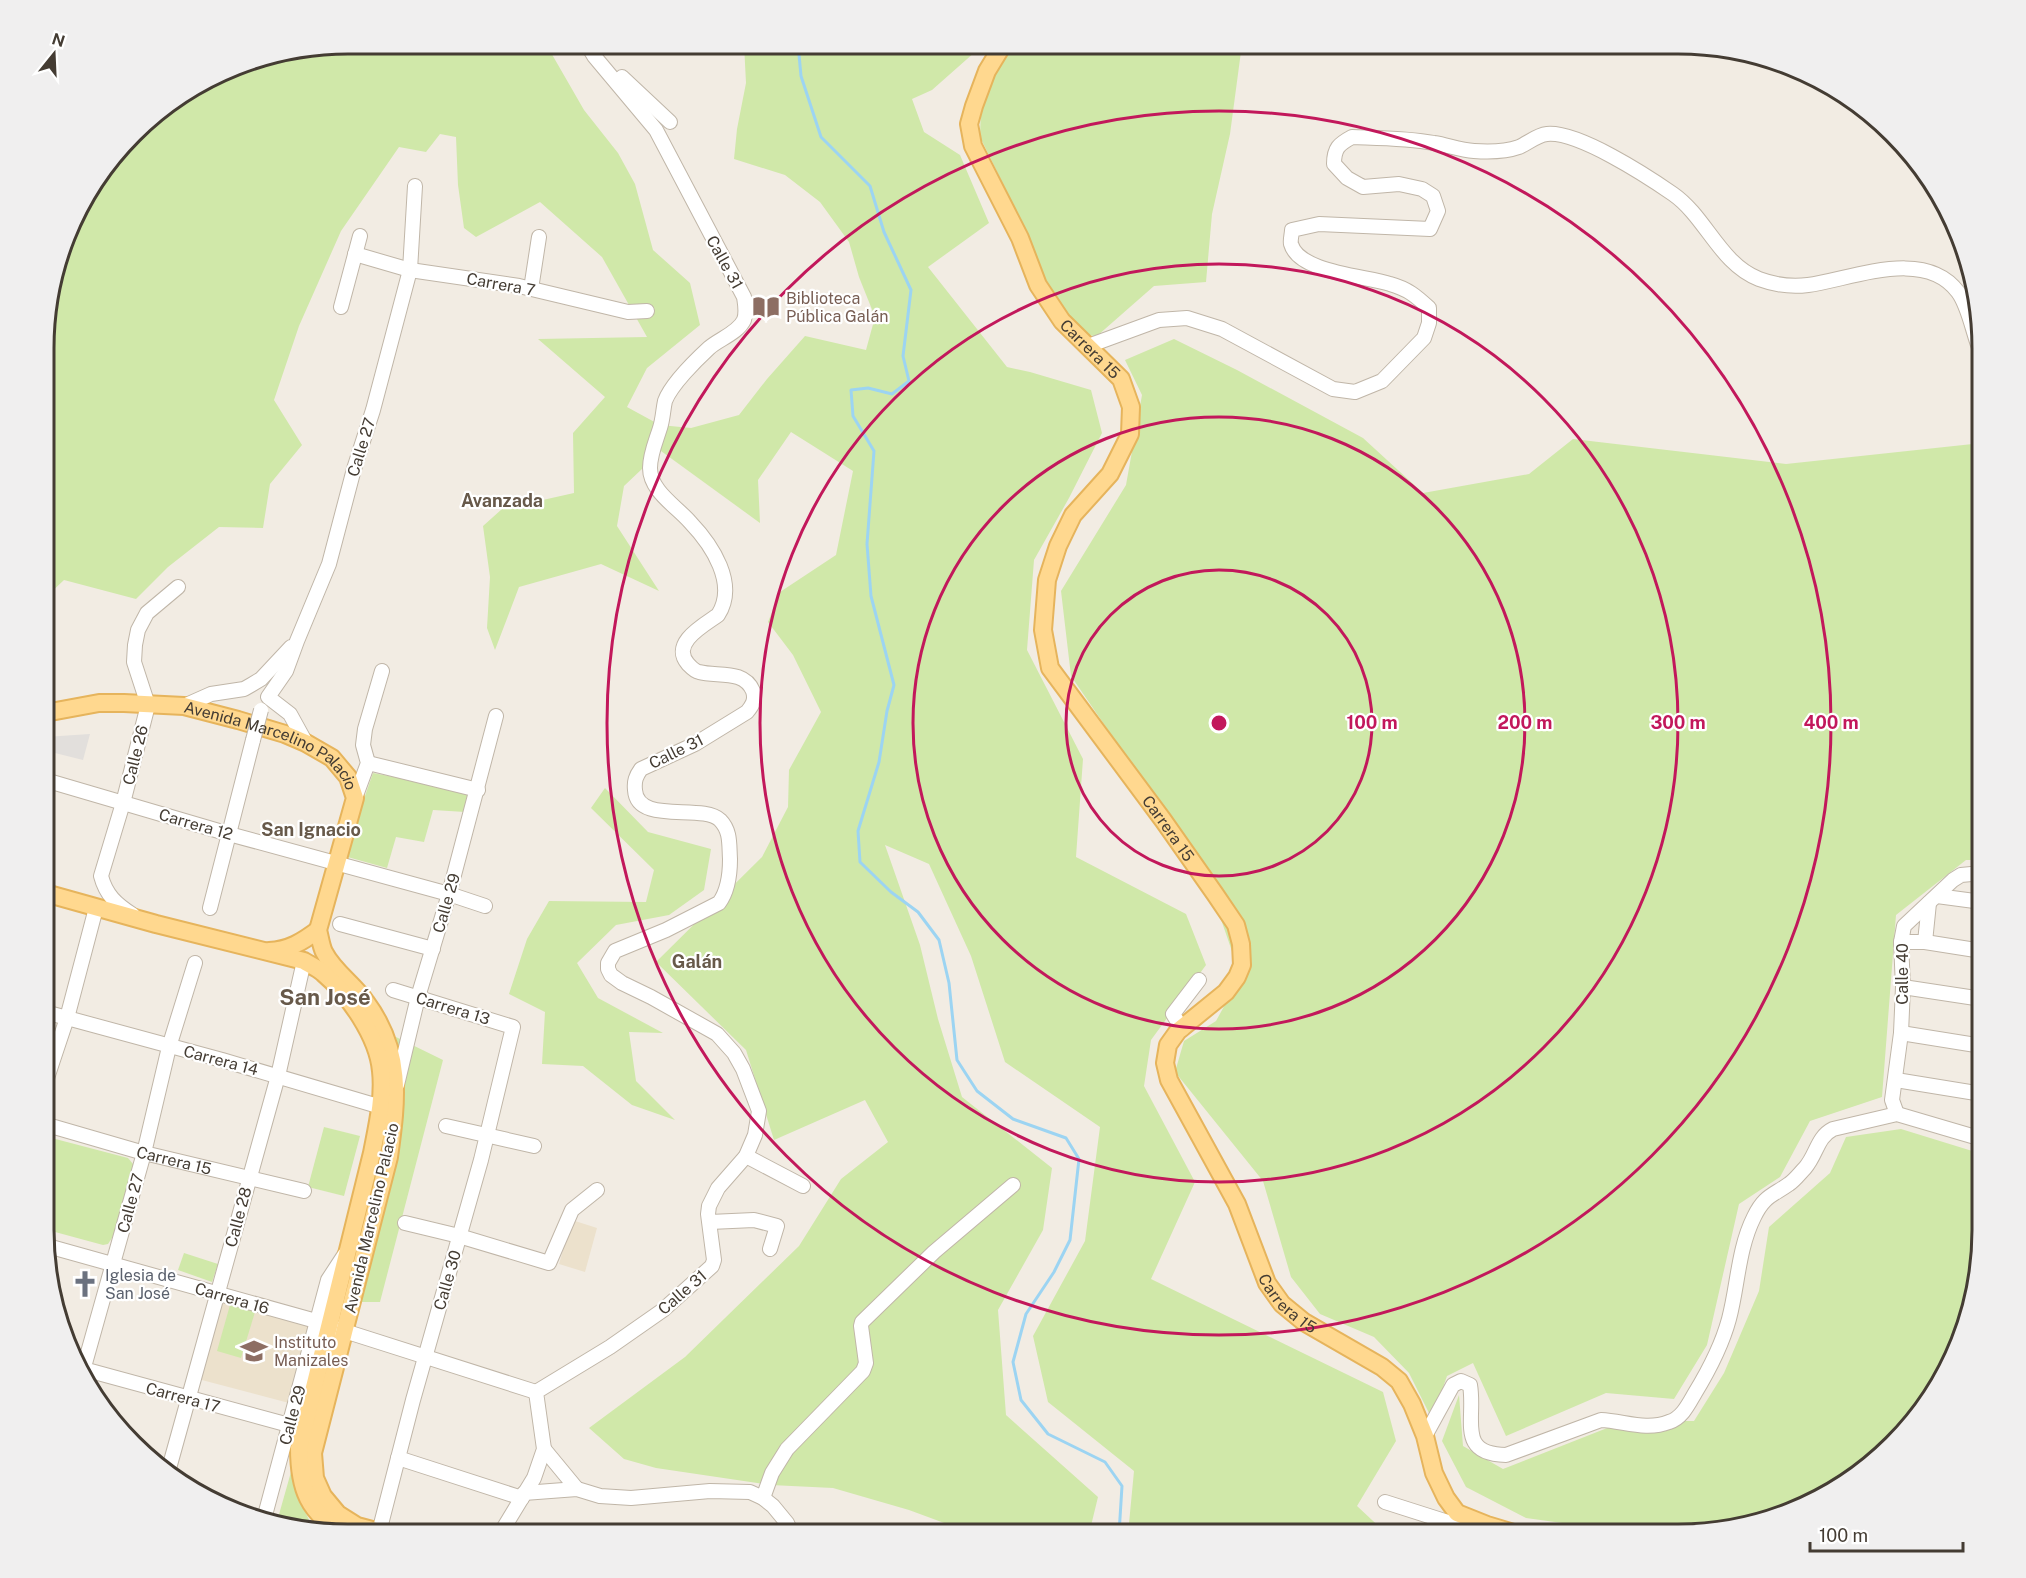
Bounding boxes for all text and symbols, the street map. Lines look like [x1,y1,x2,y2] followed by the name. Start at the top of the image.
[24,24,84,84] north arrow
[50,29,67,51] text: N
[702,232,747,292] street label: Calle 31
[465,269,537,300] street label: Carrera 7
[786,289,889,326] place label: Biblioteca Pública Galán
[751,292,781,322] library icon: Biblioteca Pública Galán
[1056,315,1124,383] street label: Carrera 15
[344,415,379,479] street label: Calle 27
[461,490,543,511] district label: Avanzada
[182,697,361,792] street label: Avenida Marcelino Palacio
[1346,712,1398,733] text: 100 m
[1498,712,1552,733] text: 200 m
[1650,712,1706,733] text: 300 m
[1803,712,1859,733] text: 400 m
[1209,713,1229,733] centre of rings
[119,723,152,787] street label: Calle 26
[646,730,707,773] street label: Calle 31
[1138,792,1198,865] street label: Carrera 15
[157,805,235,844] street label: Carrera 12
[261,819,361,840] district label: San Ignacio
[429,871,464,935] street label: Calle 29
[1893,943,1912,1005] street label: Calle 40
[672,951,722,972] district label: Galán
[279,984,371,1010] district label: San José
[413,988,492,1029] street label: Carrera 13
[181,1041,260,1080] street label: Carrera 14
[340,1121,403,1315] street label: Avenida Marcelino Palacio
[134,1142,213,1179] street label: Carrera 15
[113,1171,148,1235] street label: Calle 27
[221,1185,256,1249] street label: Calle 28
[430,1248,465,1312] street label: Calle 30
[105,1266,176,1303] place label: Iglesia de San José
[654,1266,711,1319] street label: Calle 31
[70,1269,100,1299] church icon: Iglesia de San José
[1254,1271,1320,1337] street label: Carrera 15
[193,1279,271,1318] street label: Carrera 16
[274,1333,348,1370] place label: Instituto Manizales
[239,1336,269,1366] school or university icon: Instituto Manizales
[144,1378,222,1416] street label: Carrera 17
[275,1383,310,1447] street label: Calle 29
[1810,1515,1963,1553] scale bar
[1819,1525,1868,1546] text: 100 m

